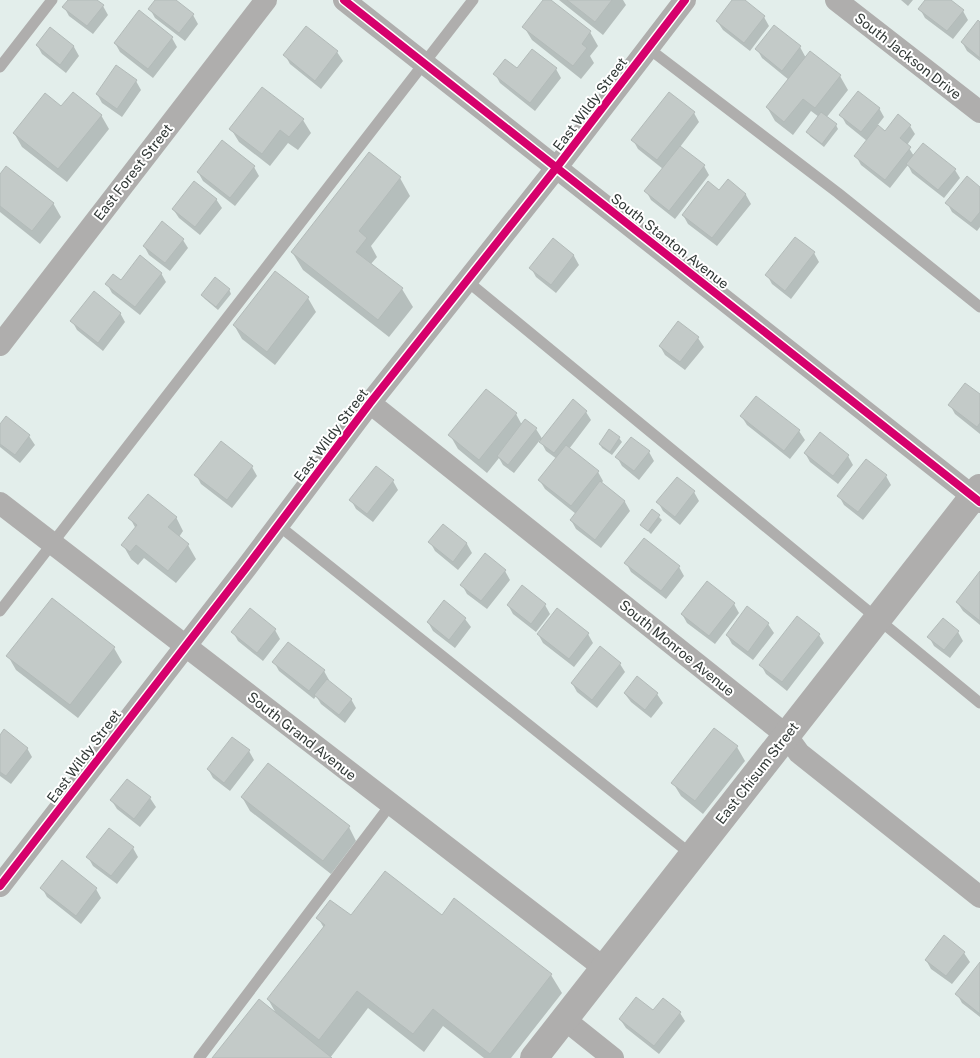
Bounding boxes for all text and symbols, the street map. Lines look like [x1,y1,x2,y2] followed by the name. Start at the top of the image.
[852,9,964,103] street label: South Jackson Drive
[550,54,630,154] street label: East Wildy Street
[90,121,176,223] street label: East Forest Street
[608,190,732,292] street label: South Stanton Avenue
[291,385,371,485] street label: East Wildy Street
[616,597,738,699] street label: South Monroe Avenue
[244,689,360,783] street label: South Grand Avenue
[44,706,124,806] street label: East Wildy Street
[712,719,802,827] street label: East Chisum Street

